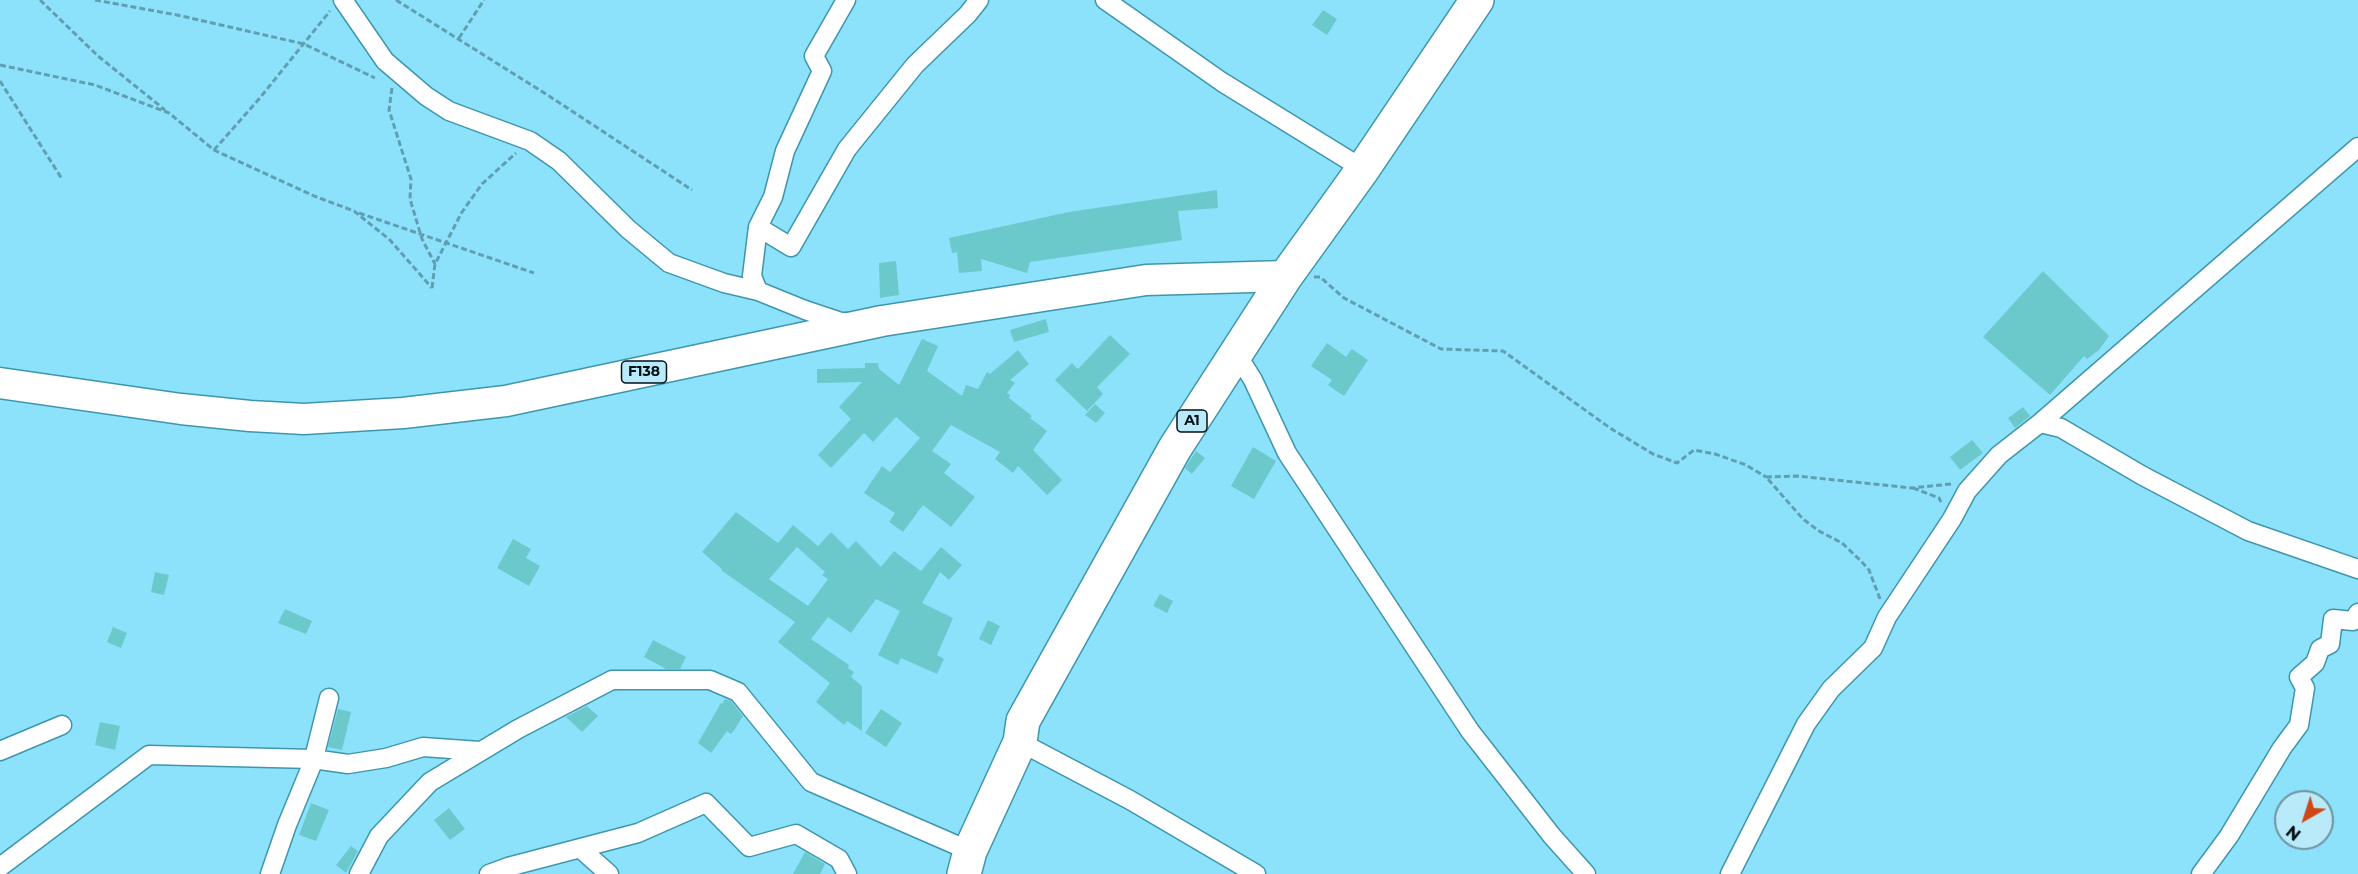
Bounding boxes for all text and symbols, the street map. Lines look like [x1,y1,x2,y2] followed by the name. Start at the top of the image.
[622,361,666,383] road number: F138
[1177,410,1207,432] road number: A1
[2274,790,2334,850] north arrow
[2283,821,2305,844] text: N

